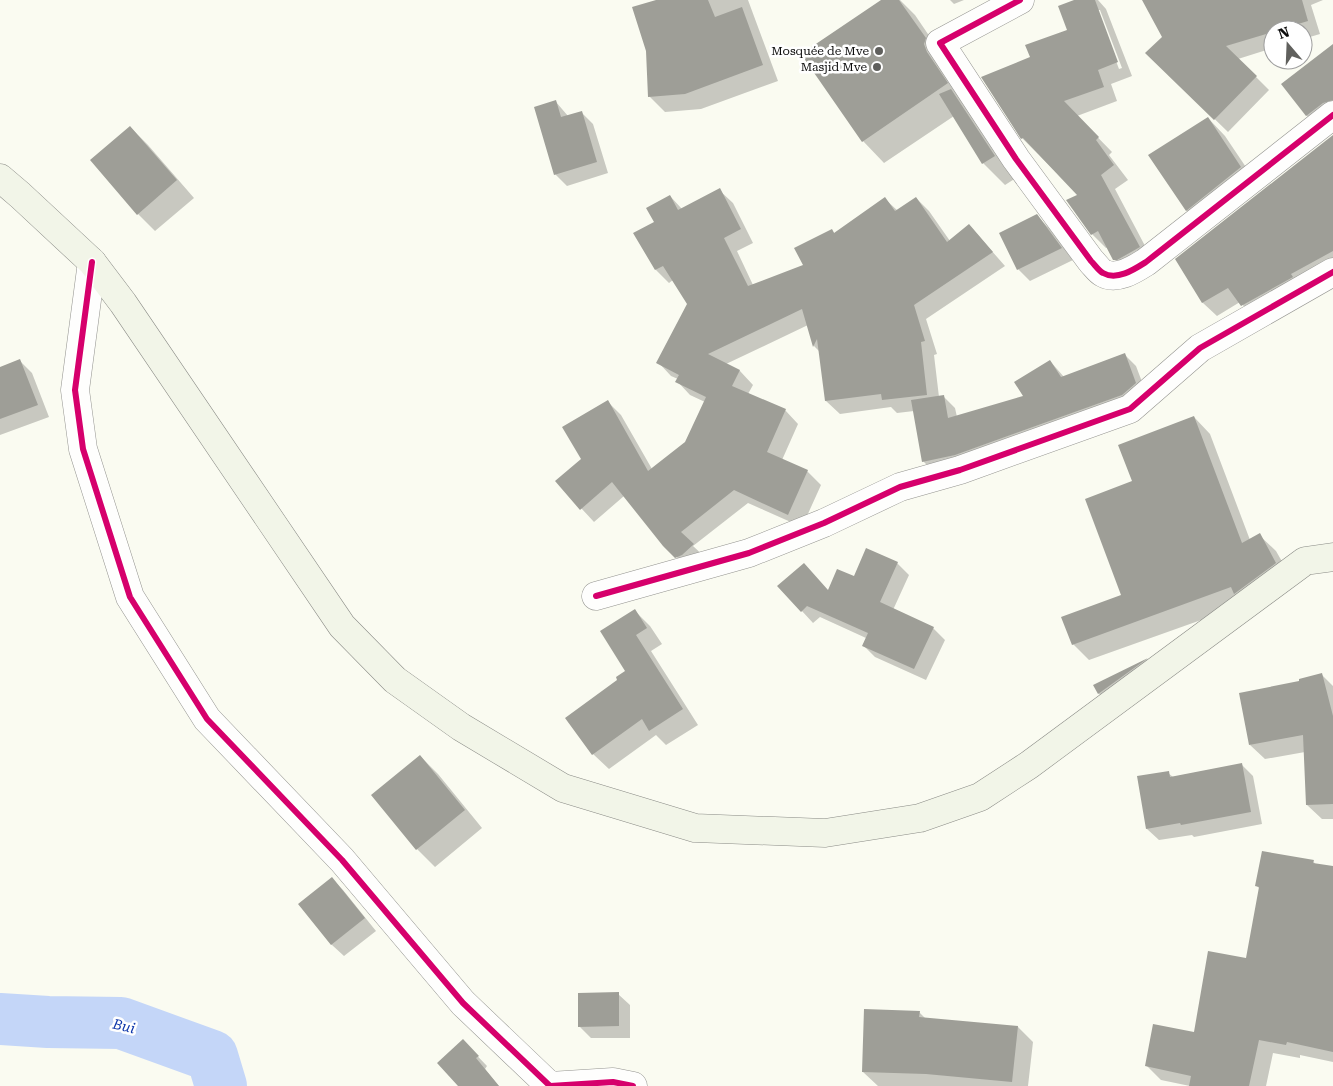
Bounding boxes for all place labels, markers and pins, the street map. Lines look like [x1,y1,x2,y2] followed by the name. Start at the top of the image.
[771,44,869,58] place label: Mosquée de Mve
[873,45,885,57] marker: Mosquée de Mve
[801,60,867,74] place label: Masjid Mve
[871,61,883,73] marker: Masjid Mve

